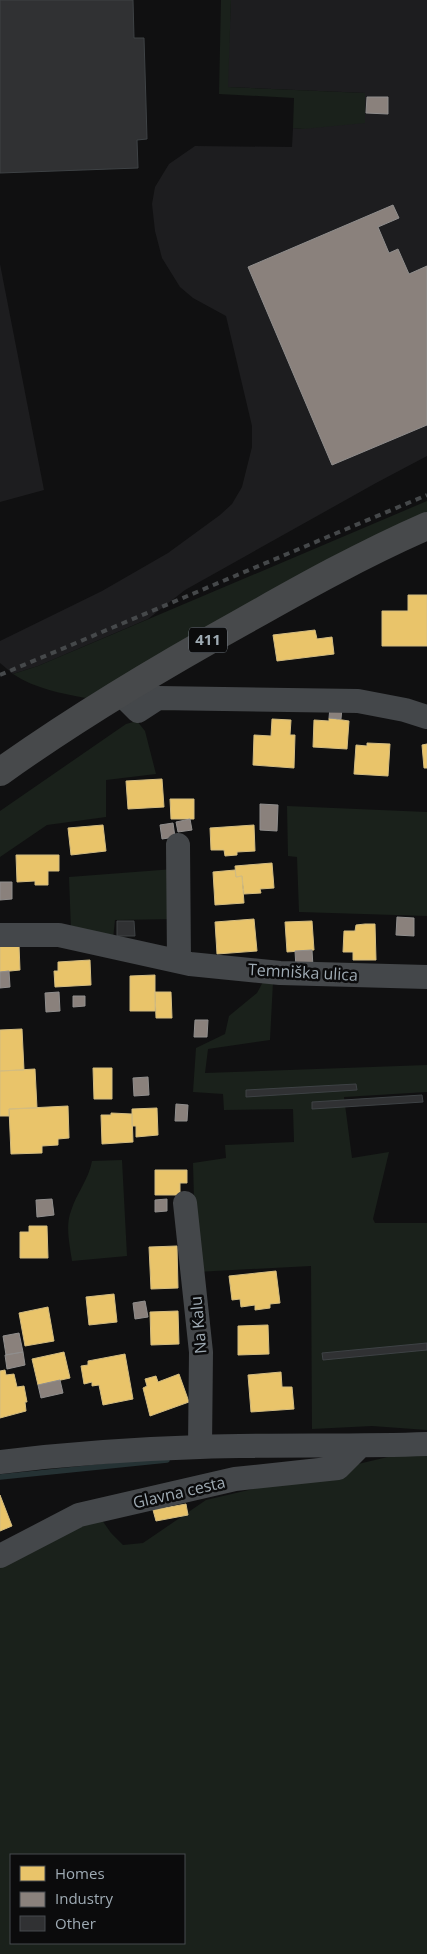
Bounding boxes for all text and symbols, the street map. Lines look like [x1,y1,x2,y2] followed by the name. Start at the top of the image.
[189,628,227,652] road number: 411
[248,958,358,986] street label: Temniška ulica
[185,1295,211,1355] street label: Na Kalu
[131,1471,227,1513] street label: Glavna cesta
[10,1854,185,1944] legend
[55,1863,105,1883] text: Homes
[55,1888,113,1908] text: Industry
[55,1913,96,1933] text: Other

